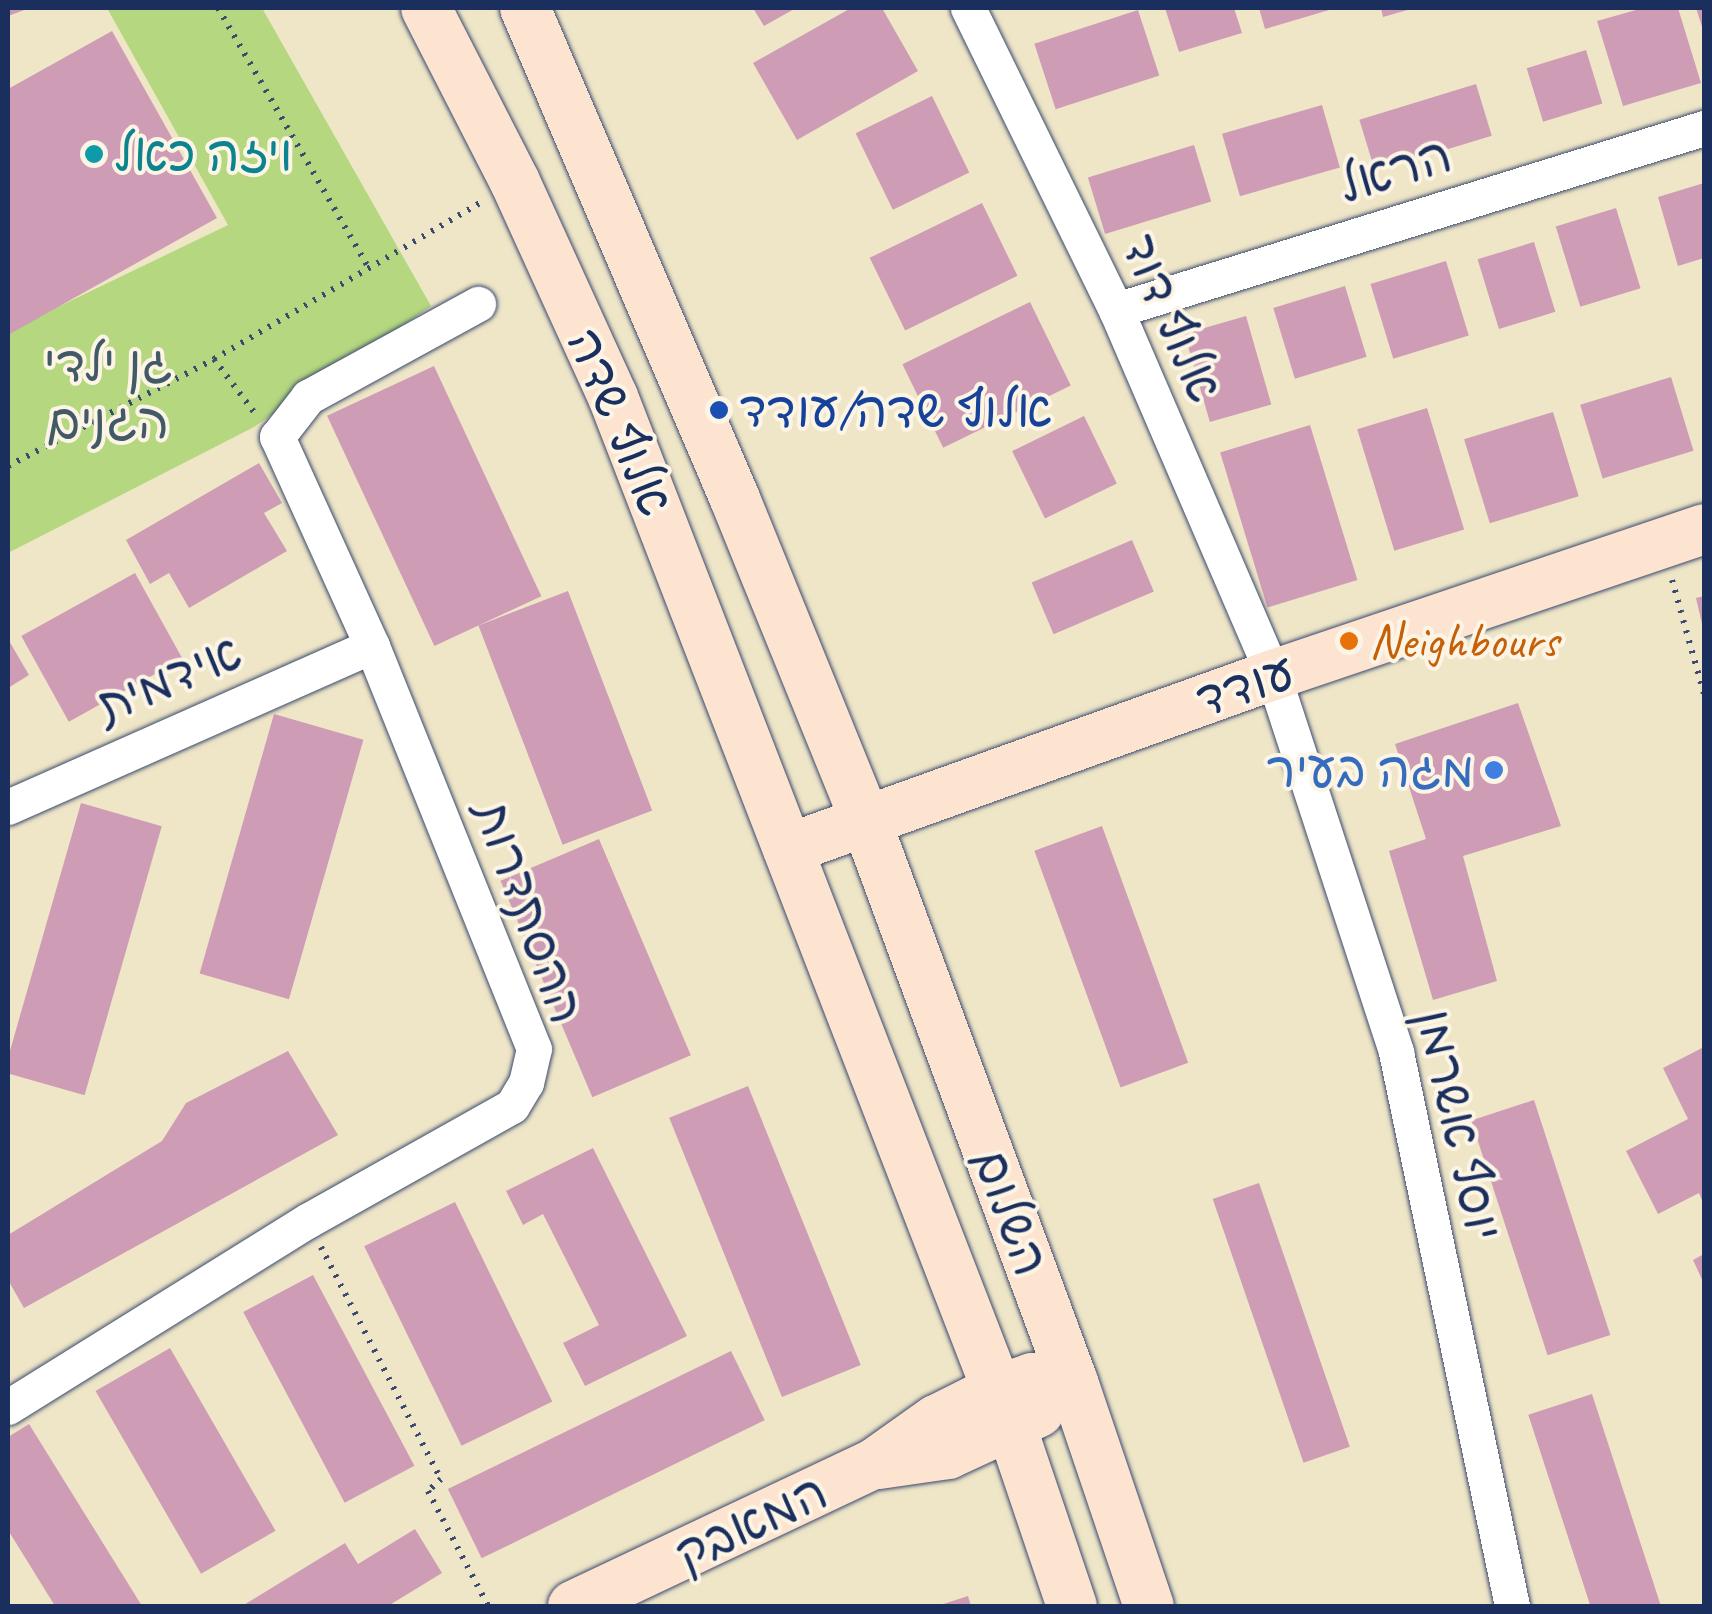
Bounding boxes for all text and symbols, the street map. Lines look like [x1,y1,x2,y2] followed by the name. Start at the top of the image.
[114,124,293,184] place label: ויזה כאל
[1331,124,1459,216] street label: הראל
[83,143,105,165] marker: ויזה כאל
[1108,225,1236,411] street label: אלוף דוד
[554,319,686,525] street label: אלוף שדה
[43,333,173,450] park label: גן ילדי הגנים
[739,380,1052,440] place label: אלוף שדה/עודד
[708,399,730,421] marker: אלוף שדה/עודד
[1369,611,1558,671] place label: Neighbours
[87,622,251,736] street label: אידמית
[1338,630,1360,652] marker: Neighbours
[1188,641,1302,731] street label: עודד
[1266,740,1474,800] place label: מגה בעיר
[1483,759,1505,781] marker: מגה בעיר
[461,792,597,1032] street label: ההסתדרות
[1403,1003,1515,1247] street label: יוסף אשרמן
[960,1140,1062,1284] street label: השלום
[665,1462,837,1584] street label: המאבק

